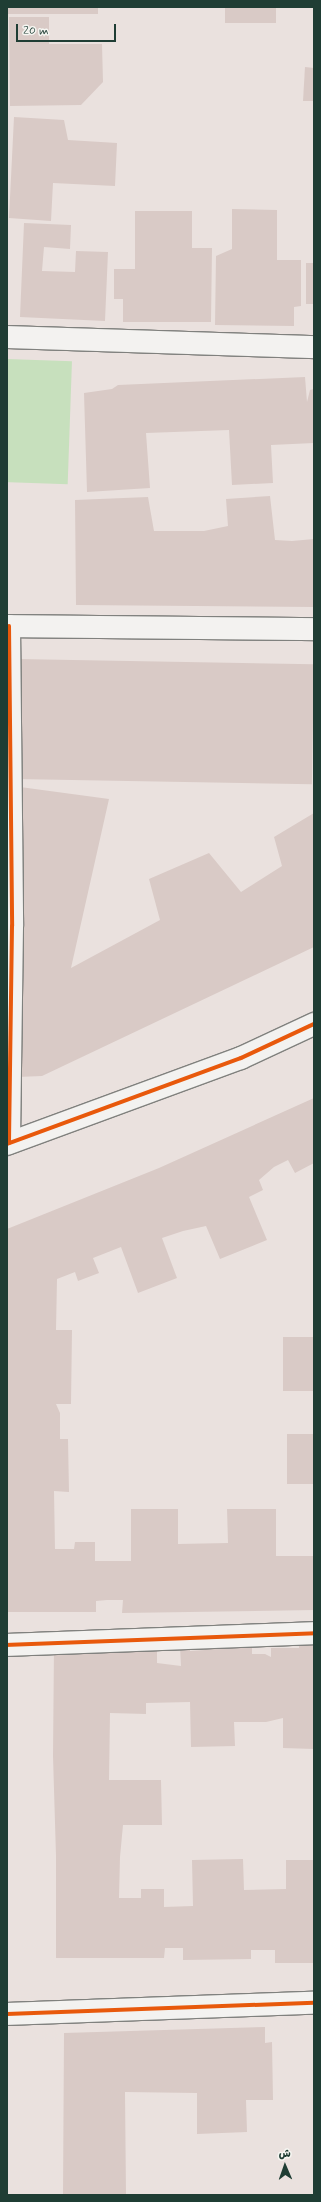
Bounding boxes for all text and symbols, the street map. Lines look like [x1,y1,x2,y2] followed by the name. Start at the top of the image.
[18,16,118,42] scale bar
[23,23,49,39] text: 20 m
[265,2146,305,2186] north arrow
[278,2147,291,2161] text: ش

